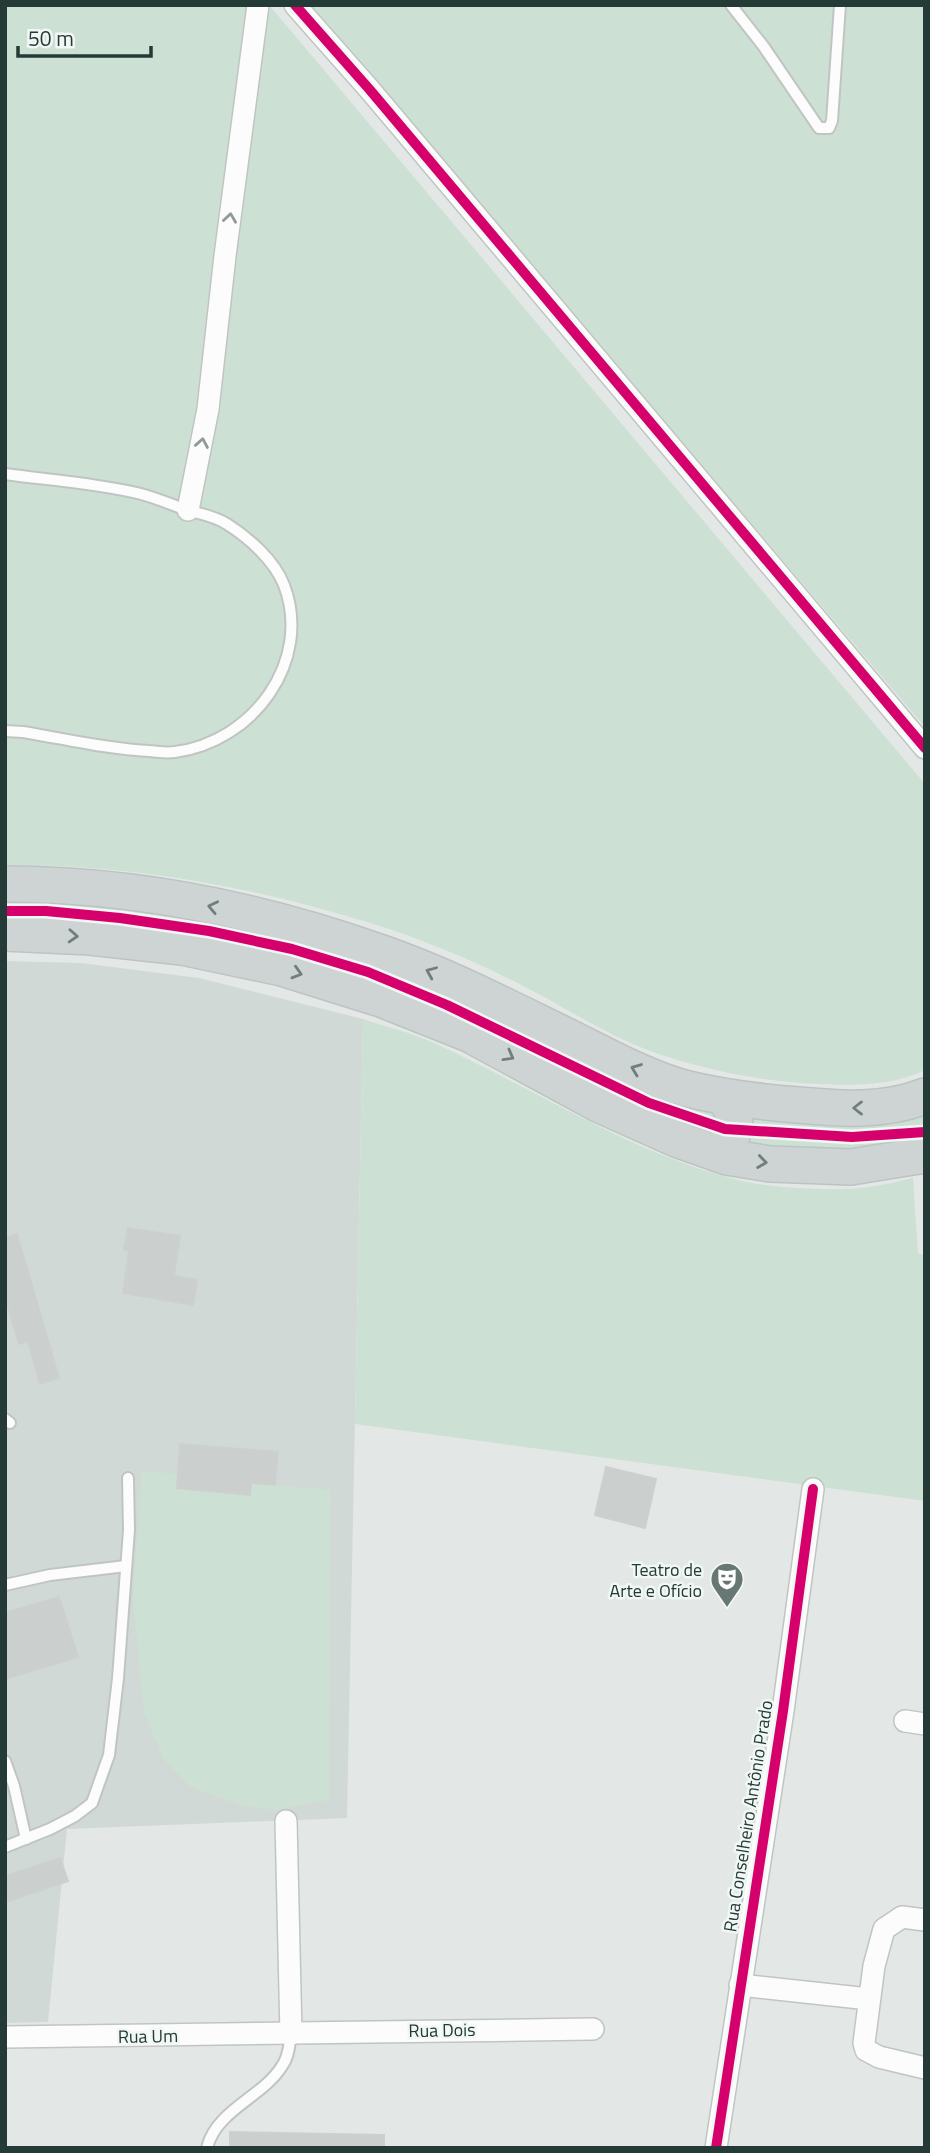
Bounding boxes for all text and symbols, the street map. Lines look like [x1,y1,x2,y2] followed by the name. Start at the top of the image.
[18,14,150,58] scale bar
[28,22,74,54] text: 50 m
[222,212,237,223] one-way arrow
[194,437,209,449] one-way arrow
[207,900,219,915] one-way arrow
[68,929,79,944] one-way arrow
[291,964,303,979] one-way arrow
[425,966,438,980] one-way arrow
[501,1047,514,1061] one-way arrow
[631,1064,643,1078] one-way arrow
[853,1100,863,1116] one-way arrow
[756,1154,768,1169] one-way arrow
[610,1556,702,1604] place label: Teatro de Arte e Ofício
[708,1560,746,1609] theatre icon: Teatro de Arte e Ofício
[716,1698,780,1934] street label: Rua Conselheiro Antônio Prado
[408,2016,476,2044] street label: Rua Dois
[118,2022,178,2050] street label: Rua Um

